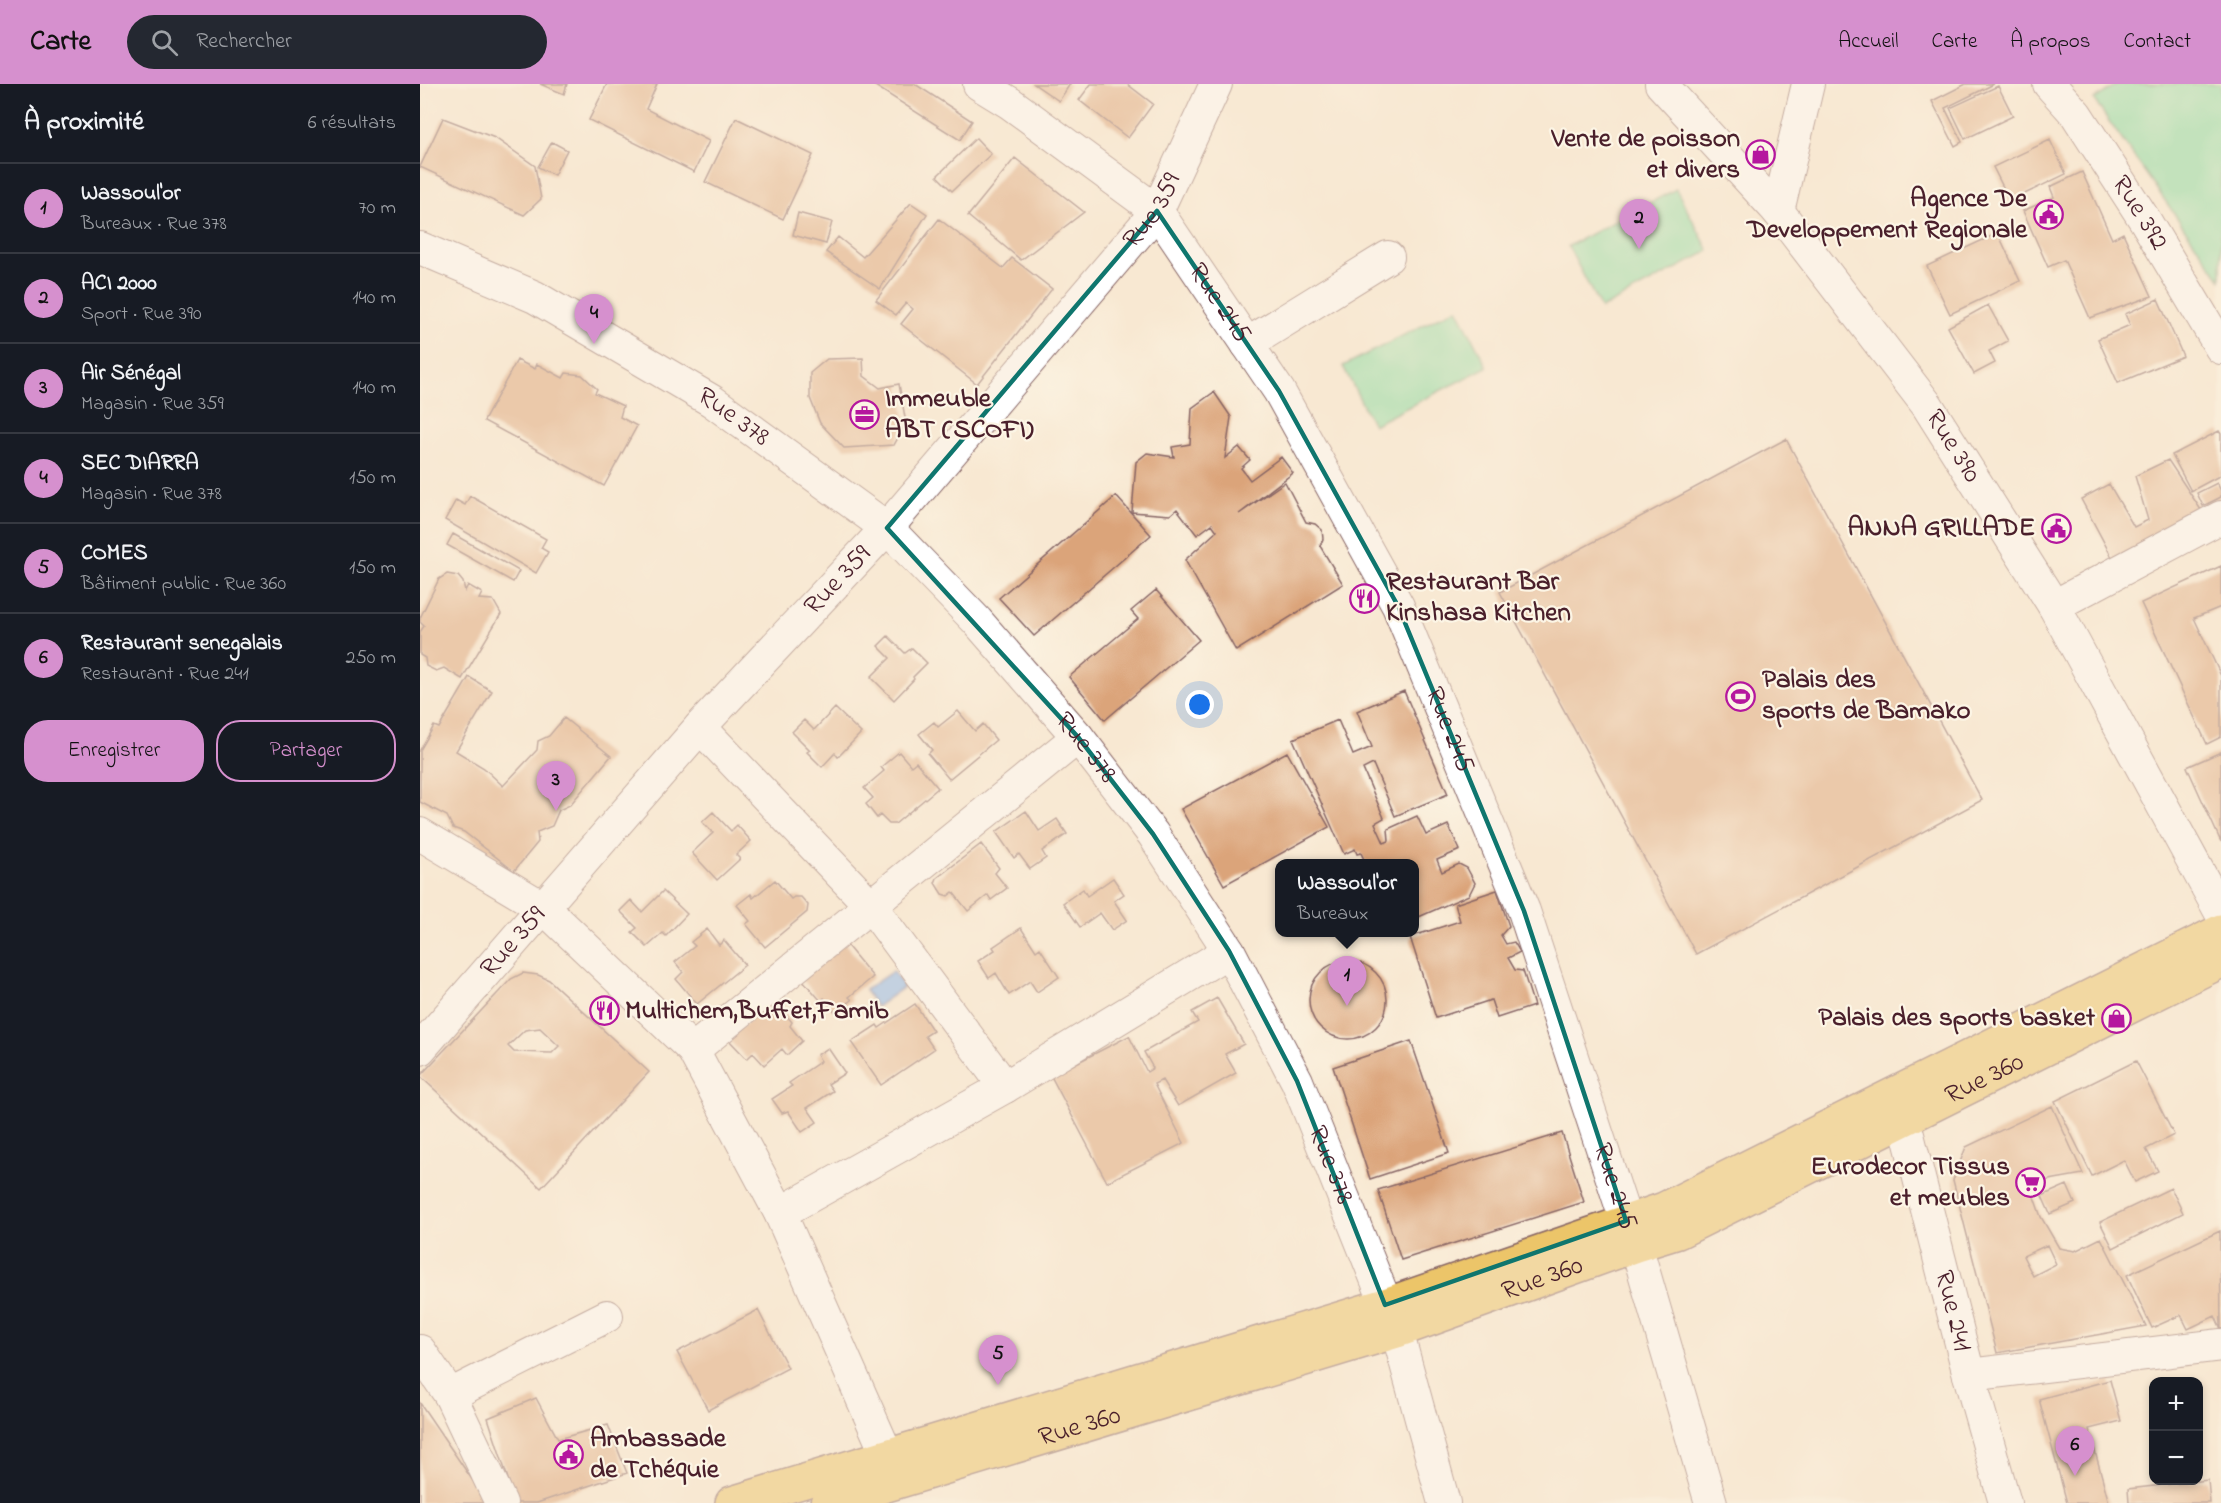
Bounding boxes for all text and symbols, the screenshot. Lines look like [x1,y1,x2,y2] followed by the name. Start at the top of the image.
[127,15,547,69] search box
[30,22,91,63] text: Carte
[148,26,181,59] icon: search
[196,26,292,58] text: Rechercher
[1838,27,1899,57] text: Accueil
[1932,27,1977,57] text: Carte
[2010,27,2090,57] text: À propos
[2123,27,2191,57] text: Contact
[24,104,144,142] text: À proximité
[308,109,396,138] text: 6 résultats
[1551,120,1740,190] place label: Vente de poisson et divers
[1745,139,1777,171] shop icon: Vente de poisson et divers
[1114,167,1191,257] street label: Rue 359
[2101,168,2178,258] street label: Rue 392
[81,178,181,210] text: Wassoul'or
[1745,180,2028,251] place label: Agence De Developpement Regionale
[40,194,47,223] text: 1
[359,194,396,223] text: 70 m
[2032,199,2064,231] public building icon: Agence De Developpement Regionale
[1620,200,1658,249] pin: 2
[81,210,227,239] text: Bureaux · Rue 378
[1178,255,1261,351] street label: Rue 245
[81,268,157,300] text: ACI 2000
[39,284,48,313] text: 2
[352,284,396,313] text: 140 m
[574,294,614,344] pin: 4
[81,300,202,329] text: Sport · Rue 390
[81,358,181,390] text: Air Sénégal
[39,374,48,403] text: 3
[352,374,396,403] text: 140 m
[690,377,778,456] street label: Rue 378
[885,380,1034,450] place label: Immeuble ABT (SCOFI)
[81,390,224,419] text: Magasin · Rue 359
[848,399,880,431] office icon: Immeuble ABT (SCOFI)
[1915,402,1991,490] street label: Rue 390
[81,448,199,480] text: SEC DIARRA
[39,464,48,493] text: 4
[349,464,396,493] text: 150 m
[81,480,222,509] text: Magasin · Rue 378
[1848,509,2035,548] place label: ANNA GRILLADE
[2040,512,2072,544] public building icon: ANNA GRILLADE
[795,536,881,624] street label: Rue 359
[81,538,148,570] text: COMES
[38,554,49,583] text: 5
[349,554,396,583] text: 150 m
[1386,563,1571,633] place label: Restaurant Bar Kinshasa Kitchen
[81,570,286,599] text: Bâtiment public · Rue 360
[1349,582,1381,614] restaurant icon: Restaurant Bar Kinshasa Kitchen
[81,628,283,660] text: Restaurant senegalais
[39,644,48,673] text: 6
[345,644,396,673] text: 250 m
[81,660,249,689] text: Restaurant · Rue 241
[1762,661,1971,731] place label: Palais des sports de Bamako
[1725,680,1757,712] sports icon: Palais des sports de Bamako
[1414,681,1484,779] street label: Rue 245
[1185,690,1214,719] your location
[1045,703,1126,792] street label: Rue 378
[24,720,204,782] button: Enregistrer
[216,720,396,782] button: Partager
[536,762,576,811] pin: 3
[1275,859,1419,937] popup
[1297,868,1397,900] text: Wassoul'or
[471,897,555,986] street label: Rue 359
[1297,900,1368,929] text: Bureaux
[1328,956,1366,1006] pin: 1
[625,992,889,1031] place label: Multichem,Buffet,Famib
[588,995,620,1027] restaurant icon: Multichem,Buffet,Famib
[1818,999,2096,1038] place label: Palais des sports basket
[2100,1002,2132,1034] shop icon: Palais des sports basket
[1938,1043,2031,1115] street label: Rue 360
[1297,1120,1364,1210] street label: Rue 378
[1582,1138,1647,1236] street label: Rue 245
[1811,1148,2010,1218] place label: Eurodecor Tissus et meubles
[2015,1167,2047,1199] supermarket icon: Eurodecor Tissus et meubles
[1496,1246,1589,1311] street label: Rue 360
[1924,1266,1982,1356] street label: Rue 241
[978,1336,1018,1385] pin: 5
[2149,1377,2203,1485] map controls
[2149,1377,2203,1431] button: +
[1034,1396,1126,1458] street label: Rue 360
[590,1420,727,1490] place label: Ambassade de Tchéquie
[2056,1426,2094,1476] pin: 6
[2149,1431,2203,1485] button: −
[553,1439,585,1471] public building icon: Ambassade de Tchéquie

